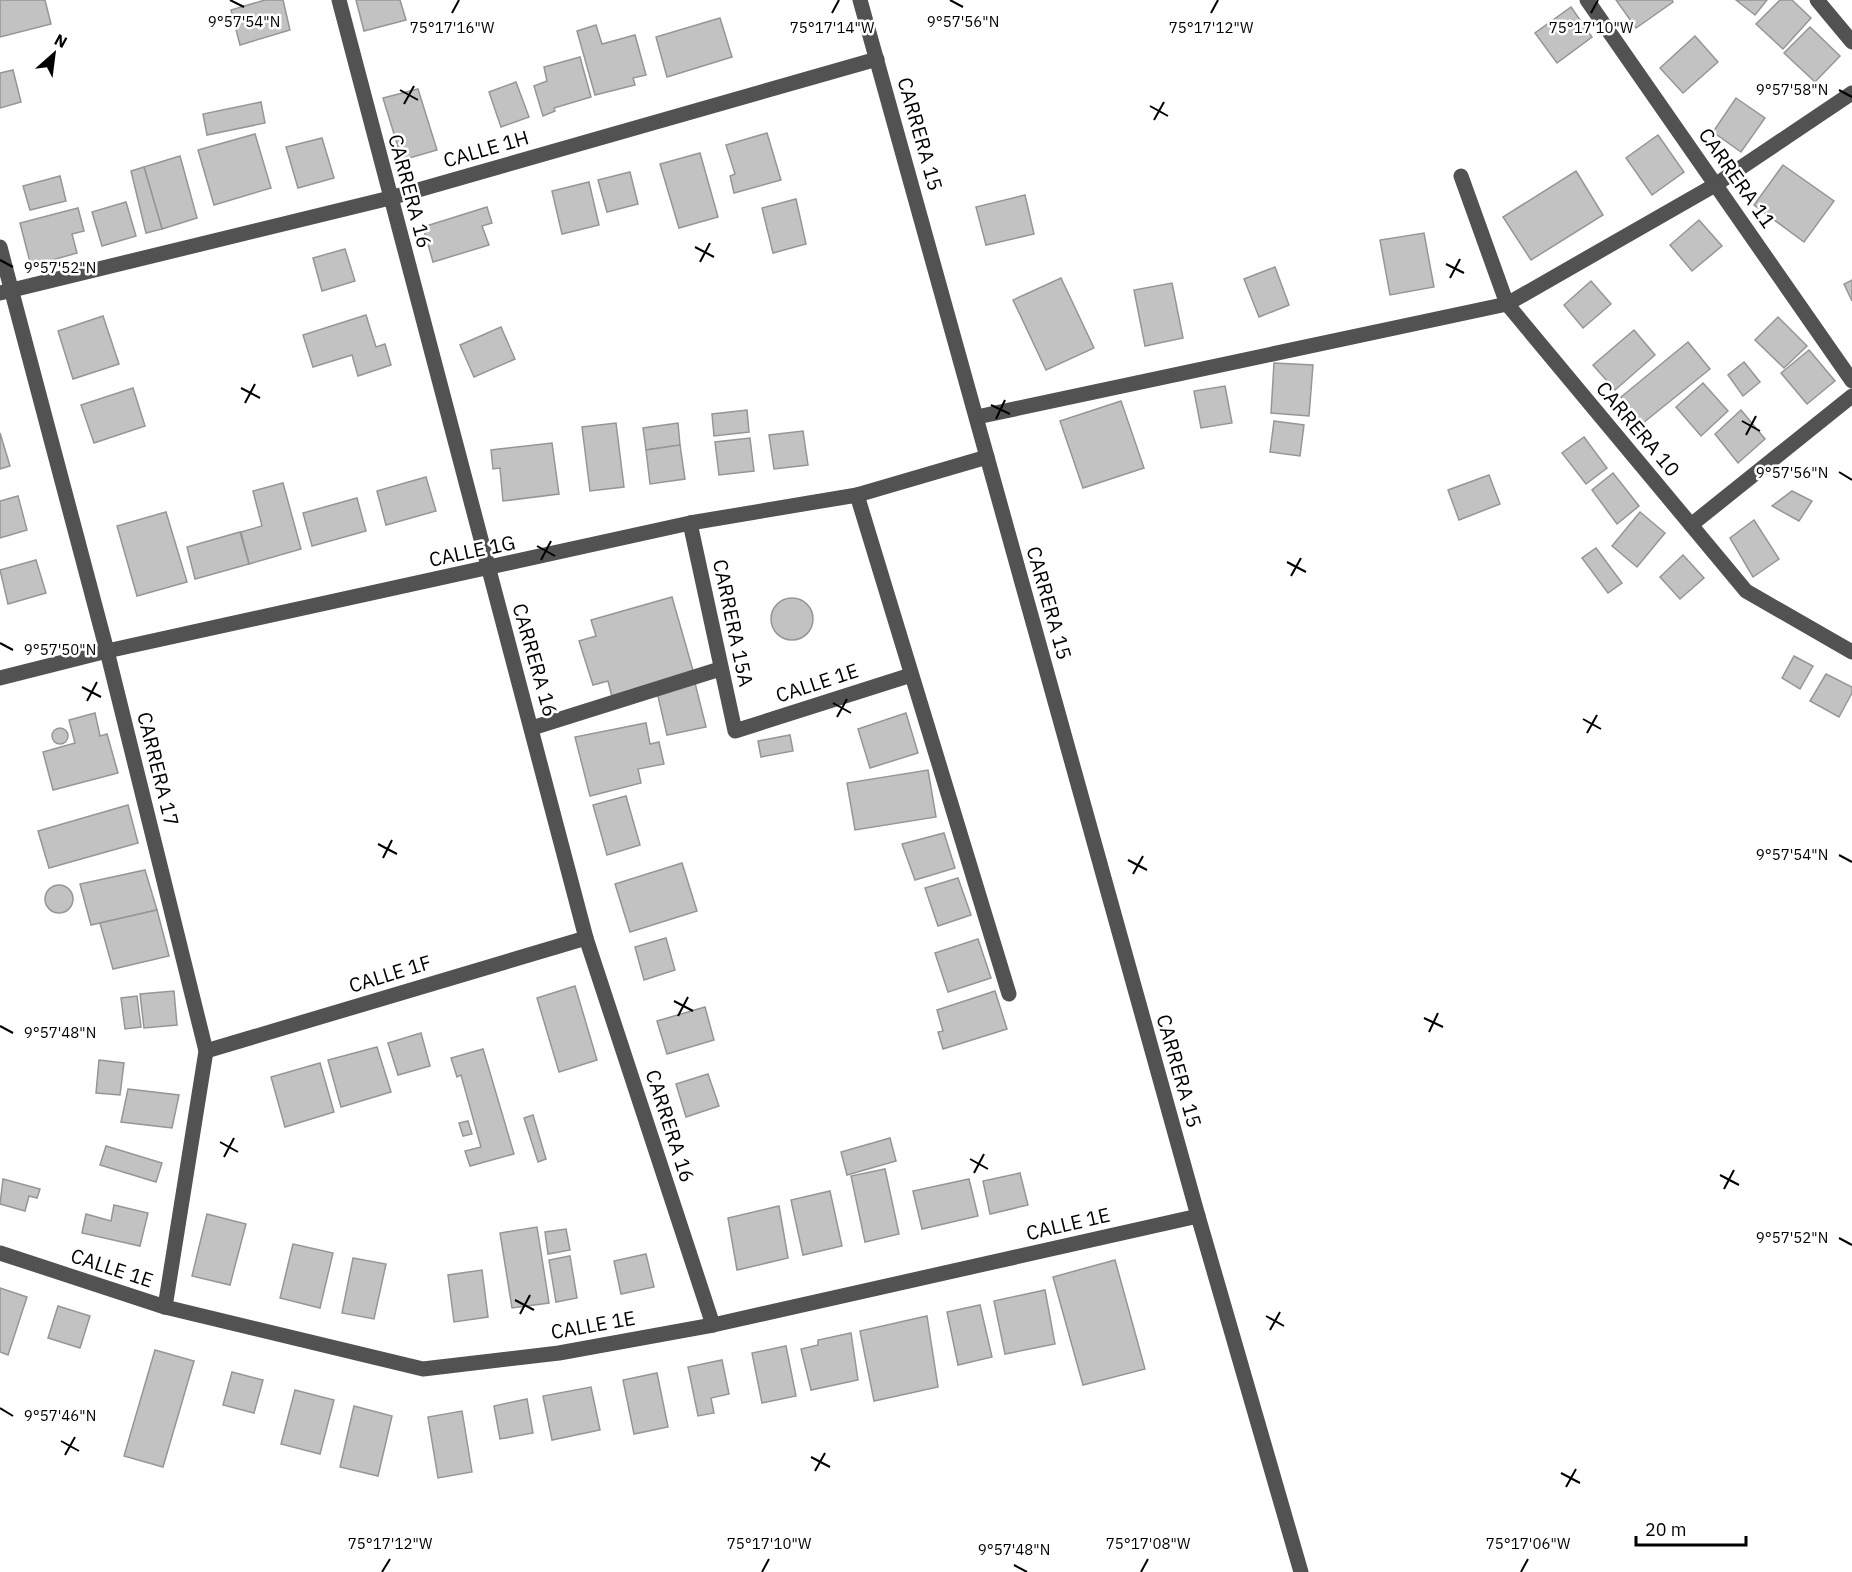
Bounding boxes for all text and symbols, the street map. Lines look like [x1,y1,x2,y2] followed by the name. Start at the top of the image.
[208,12,280,31] text: 9°57'54"N
[927,12,999,31] text: 9°57'56"N
[410,18,495,37] text: 75°17'16"W
[790,18,875,37] text: 75°17'14"W
[1169,18,1254,37] text: 75°17'12"W
[1549,18,1634,37] text: 75°17'10"W
[24,24,84,84] north arrow
[51,29,71,52] text: N
[891,74,950,194] street label: CARRERA 15
[1756,80,1828,99] text: 9°57'58"N
[1693,122,1782,233] street label: CARRERA 11
[440,123,532,174] street label: CALLE 1H
[382,131,439,251] street label: CARRERA 16
[24,258,96,277] text: 9°57'52"N
[1590,375,1686,482] street label: CARRERA 10
[1756,463,1828,482] text: 9°57'56"N
[426,528,518,573] street label: CALLE 1G
[1020,543,1079,663] street label: CARRERA 15
[707,557,760,689] street label: CARRERA 15A
[506,600,565,720] street label: CARRERA 16
[24,640,96,659] text: 9°57'50"N
[772,657,862,709] street label: CALLE 1E
[131,709,186,829] street label: CARRERA 17
[1756,845,1828,864] text: 9°57'54"N
[345,948,434,999] street label: CALLE 1F
[1150,1011,1209,1131] street label: CARRERA 15
[24,1023,96,1042] text: 9°57'48"N
[640,1066,701,1186] street label: CARRERA 16
[1023,1201,1112,1246] street label: CALLE 1E
[1756,1228,1828,1247] text: 9°57'52"N
[67,1242,157,1294] street label: CALLE 1E
[549,1304,637,1345] street label: CALLE 1E
[24,1406,96,1425] text: 9°57'46"N
[1636,1509,1746,1547] scale bar
[1645,1518,1687,1541] text: 20 m
[348,1534,433,1553] text: 75°17'12"W
[727,1534,812,1553] text: 75°17'10"W
[1106,1534,1191,1553] text: 75°17'08"W
[1486,1534,1571,1553] text: 75°17'06"W
[978,1540,1050,1559] text: 9°57'48"N

